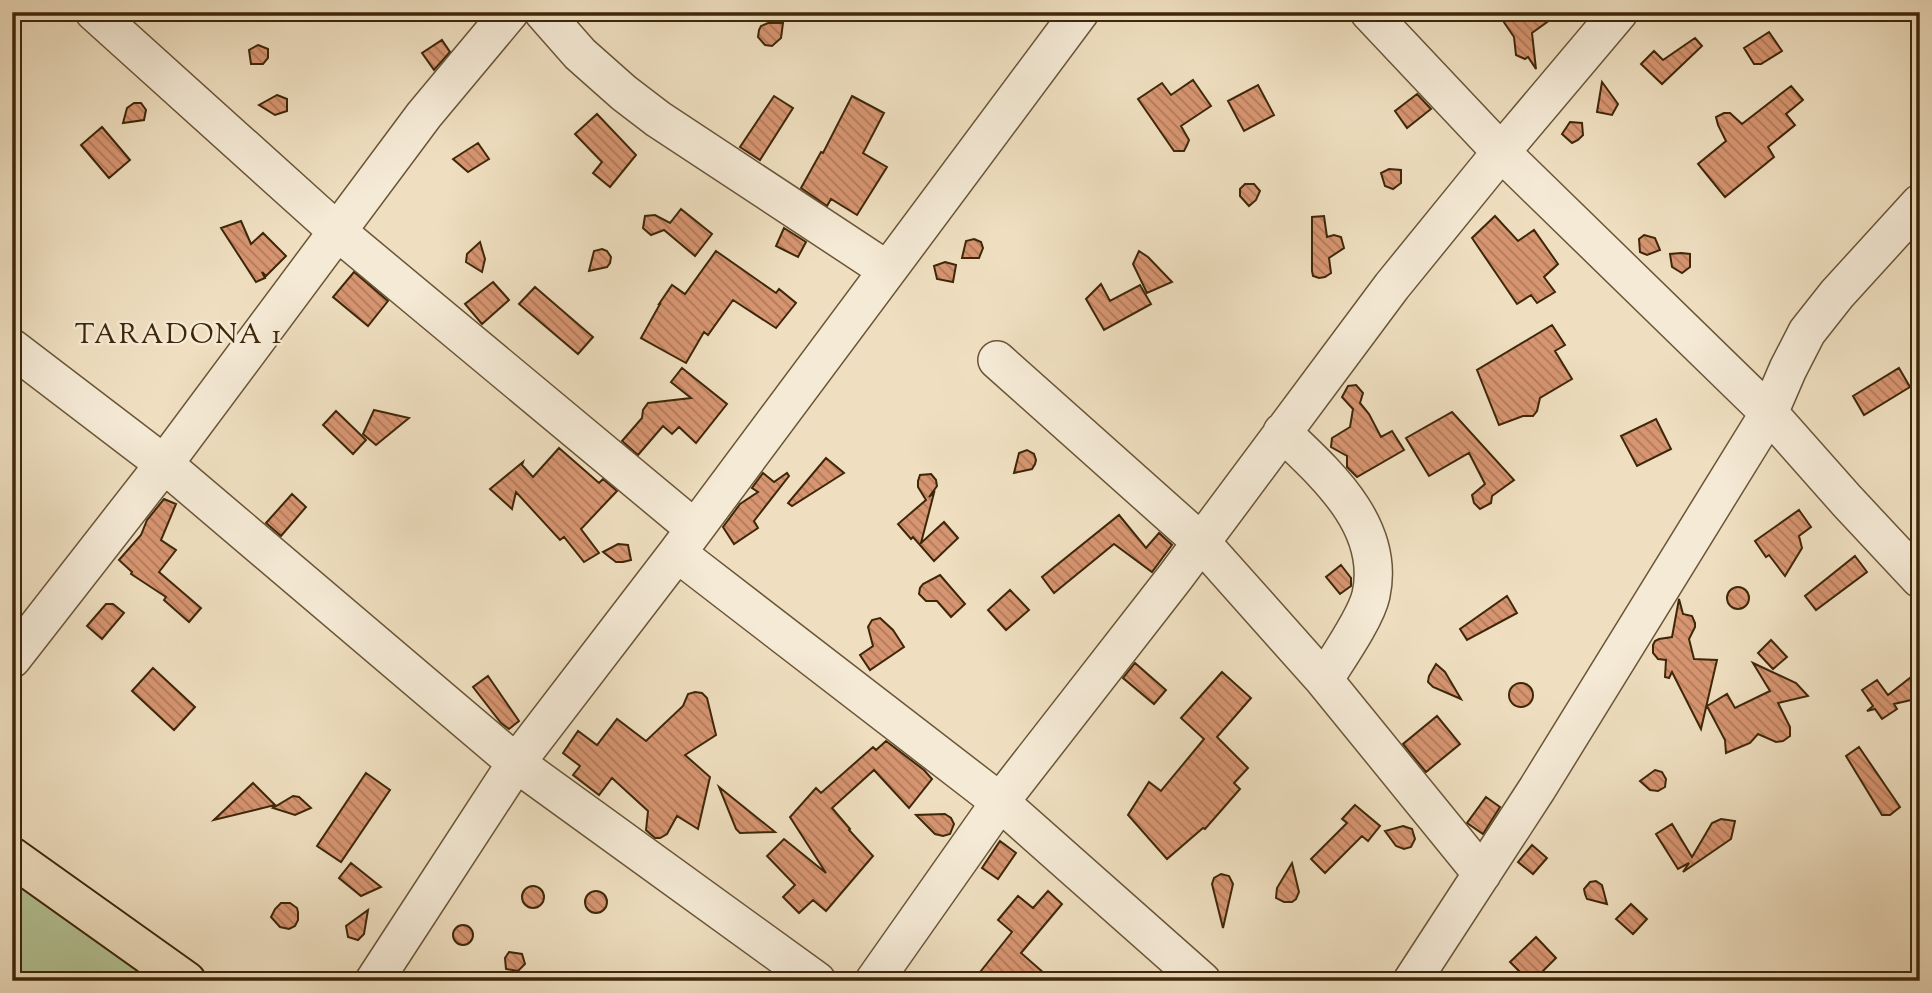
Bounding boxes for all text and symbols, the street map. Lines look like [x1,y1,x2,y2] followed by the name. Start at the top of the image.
[75,316,283,356] district label: TARADONA 1

